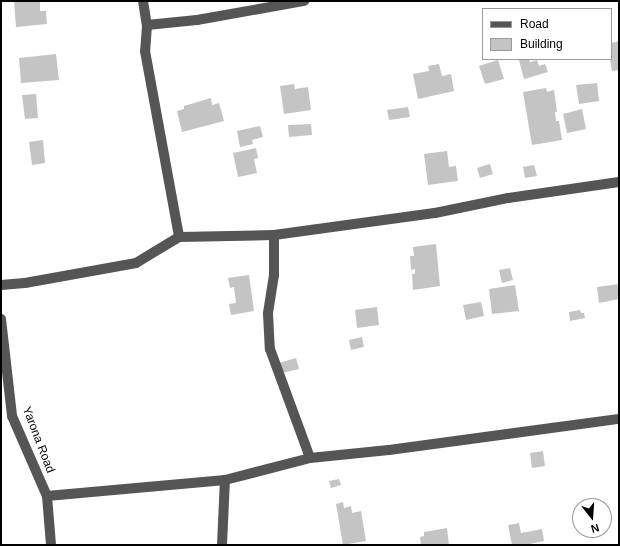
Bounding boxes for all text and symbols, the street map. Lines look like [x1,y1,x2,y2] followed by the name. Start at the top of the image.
[482,8,612,60] legend
[520,17,549,31] text: Road
[520,37,563,51] text: Building
[19,405,57,475] street label: Yarona Road
[572,498,612,538] north arrow
[590,522,601,535] text: N

